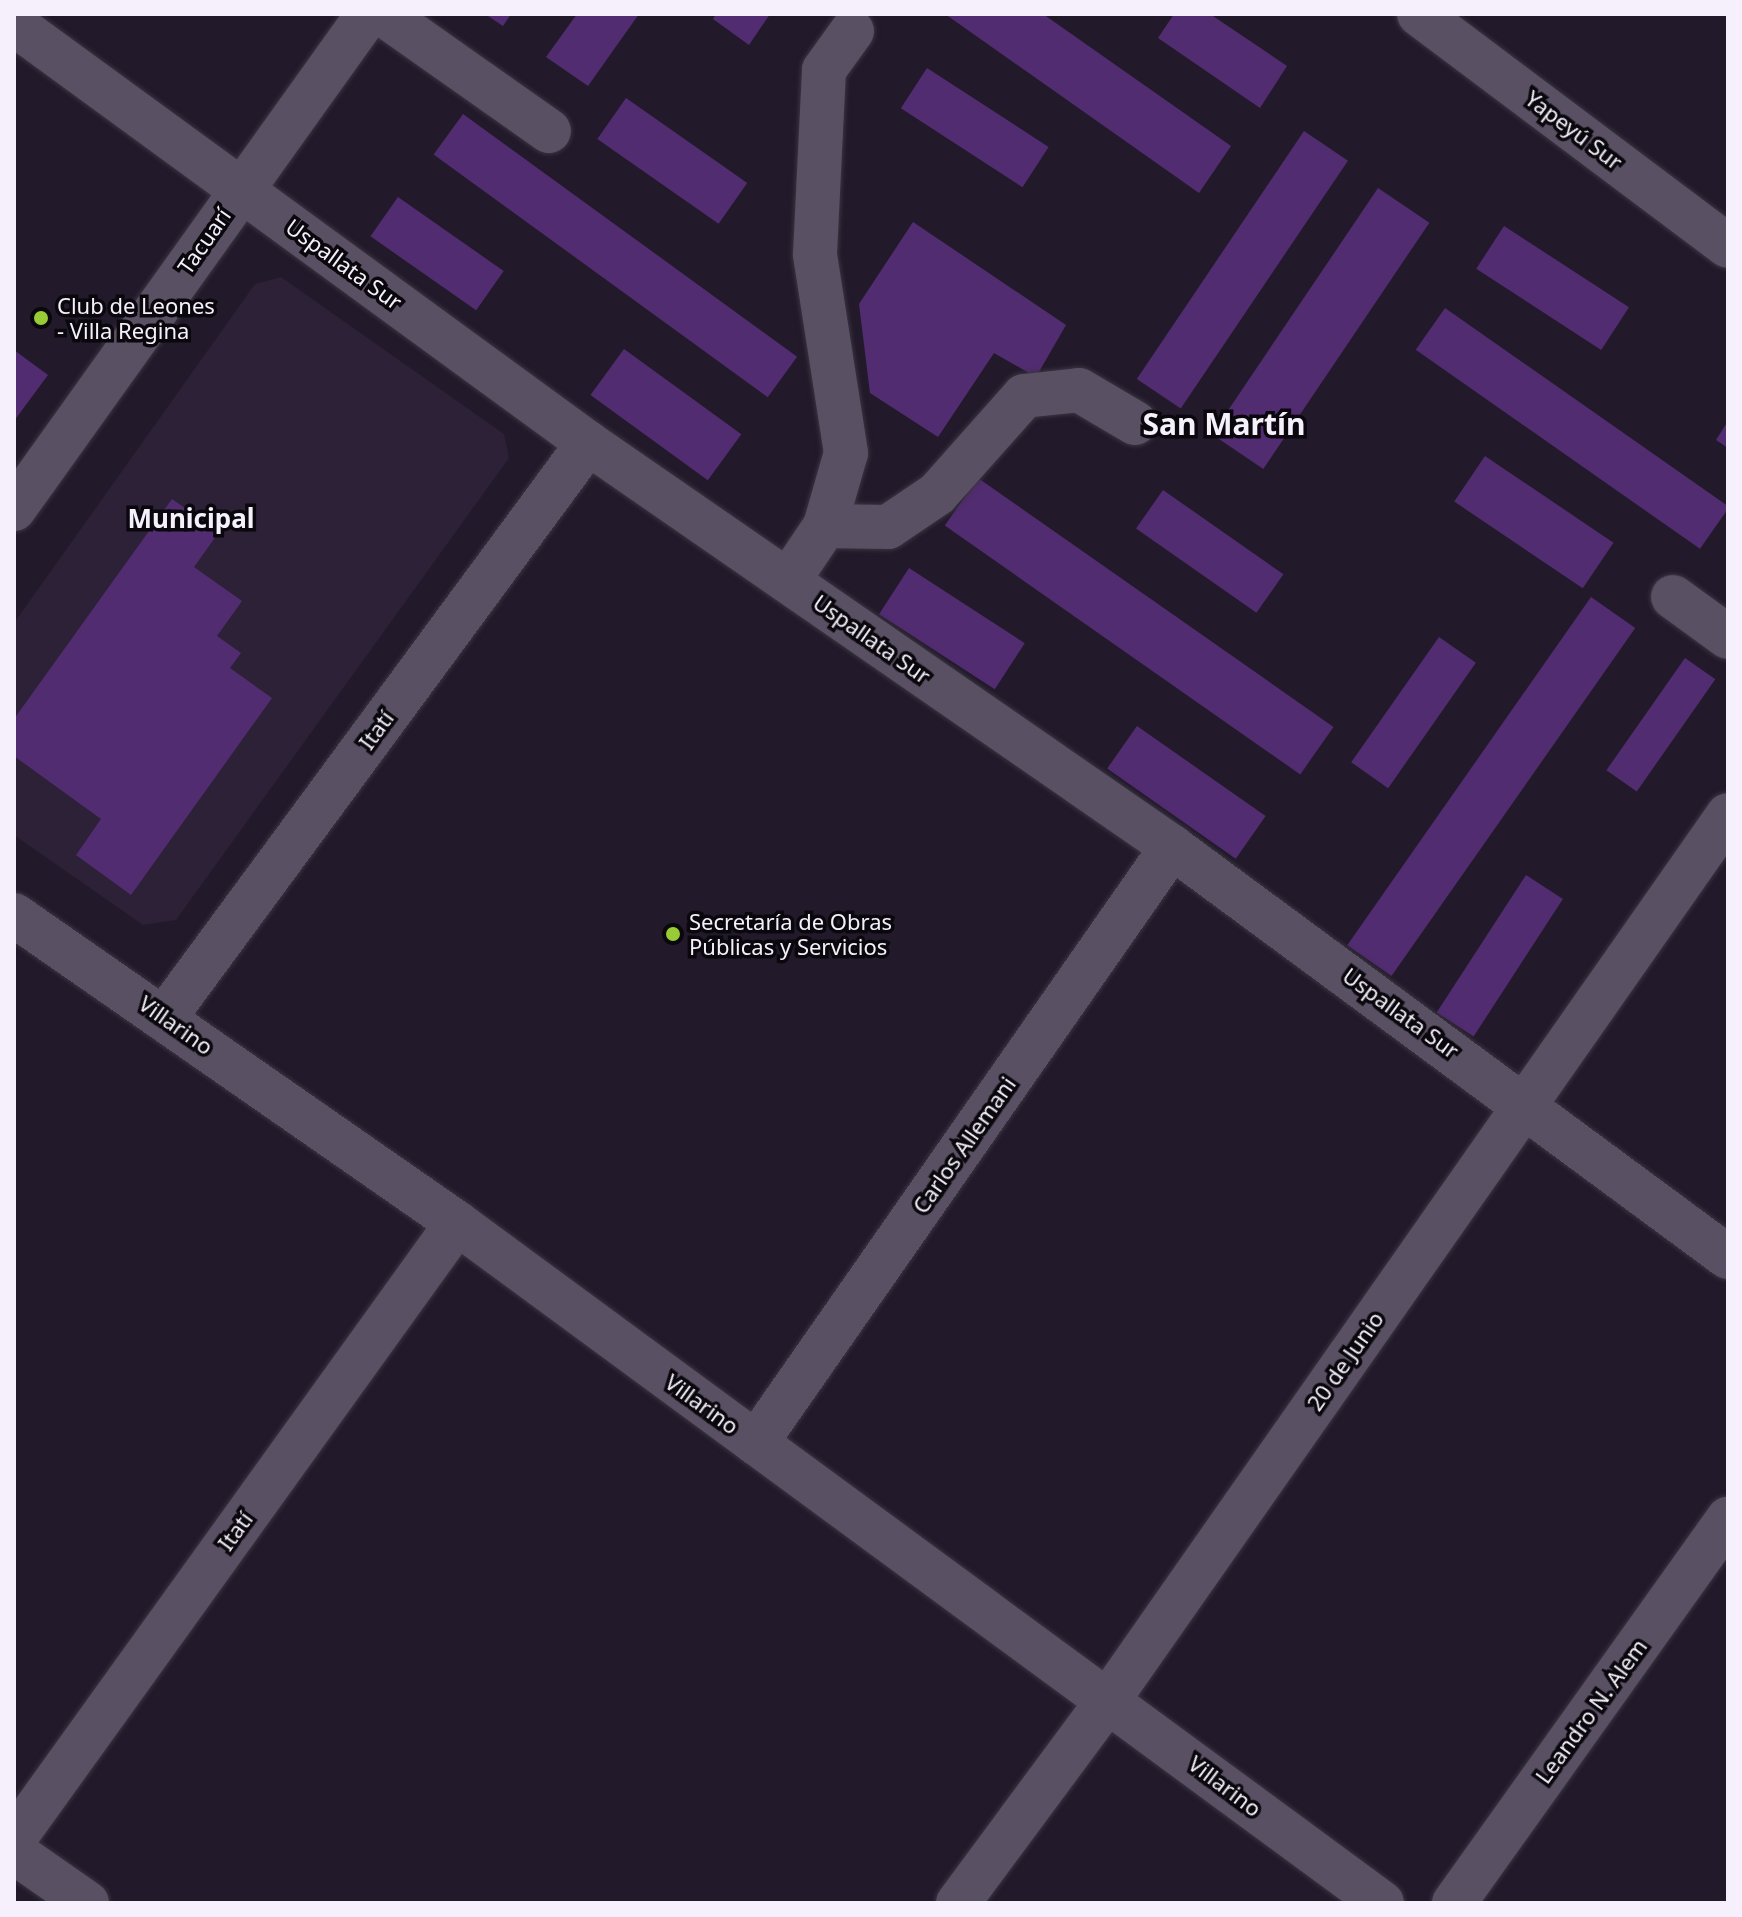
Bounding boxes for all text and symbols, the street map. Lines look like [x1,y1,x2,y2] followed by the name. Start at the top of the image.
[1520,85,1628,175] street label: Yapeyú Sur
[172,203,236,279] street label: Tacuarí
[281,213,407,315] street label: Uspallata Sur
[57,292,215,344] place label: Club de Leones - Villa Regina
[32,309,50,327] marker: Club de Leones - Villa Regina
[1143,406,1305,442] district label: San Martín
[127,503,255,535] district label: Municipal
[808,589,936,689] street label: Uspallata Sur
[353,706,399,754] street label: Itatí
[689,908,892,960] place label: Secretaría de Obras Públicas y Servicios
[664,925,682,943] marker: Secretaría de Obras Públicas y Servicios
[1338,962,1464,1064] street label: Uspallata Sur
[134,990,218,1060] street label: Villarino
[907,1072,1021,1218] street label: Carlos Allemani
[1301,1306,1389,1416] street label: 20 de Junio
[660,1369,744,1439] street label: Villarino
[212,1507,258,1555] street label: Itatí
[1530,1634,1652,1788] street label: Leandro N. Alem
[1183,1750,1267,1822] street label: Villarino

